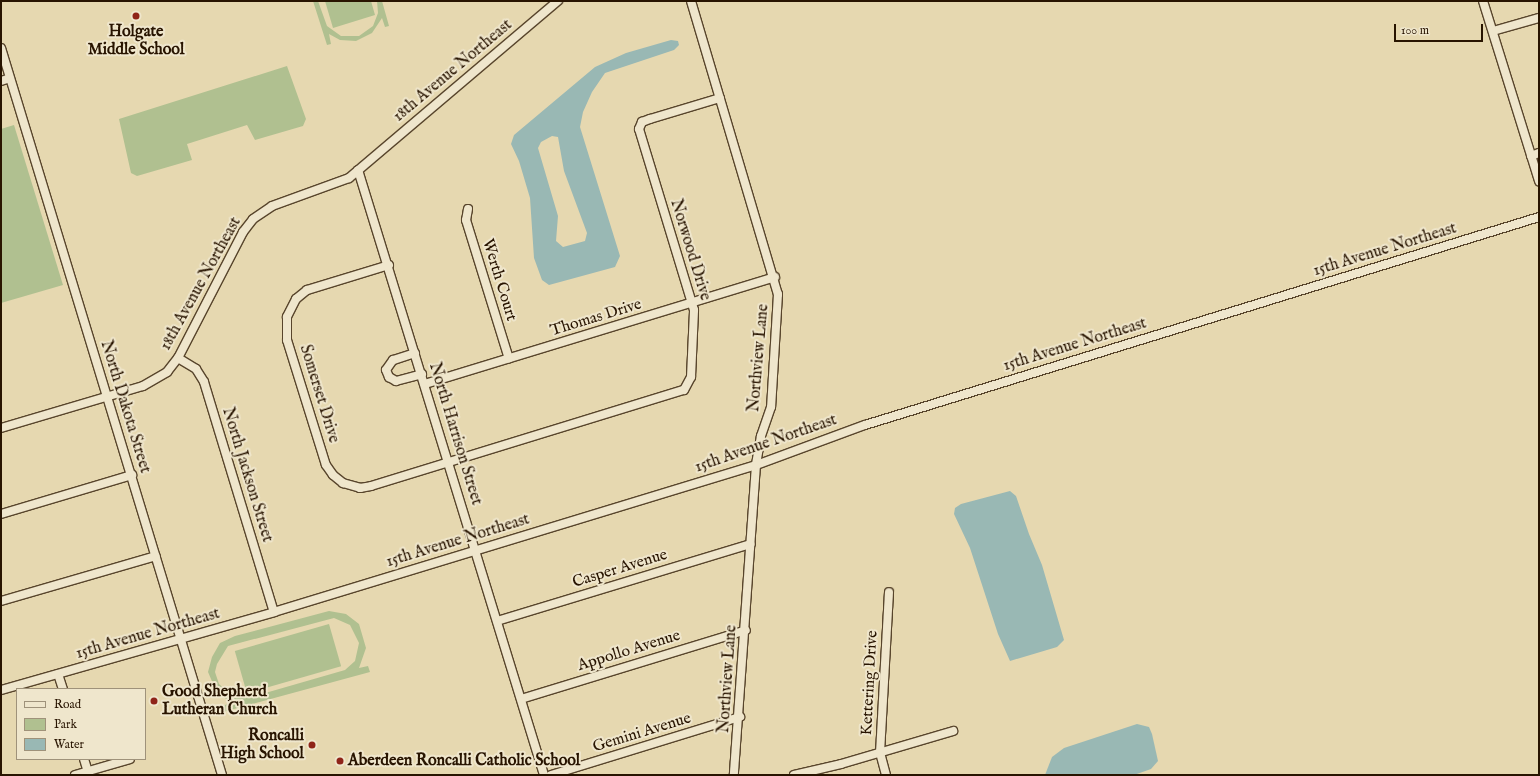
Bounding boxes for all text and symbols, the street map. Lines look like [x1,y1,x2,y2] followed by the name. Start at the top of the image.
[131,11,141,21] marker: Holgate Middle School
[390,16,516,126] street label: 18th Avenue Northeast
[1396,16,1485,42] scale bar
[88,22,184,60] place label: Holgate Middle School
[1401,23,1429,38] text: 100 m
[666,197,714,303] street label: Norwood Drive
[156,214,246,354] street label: 18th Avenue Northeast
[1311,219,1459,281] street label: 15th Avenue Northeast
[477,237,521,323] street label: Werth Court
[548,295,644,341] street label: Thomas Drive
[745,303,773,413] street label: Northview Lane
[1001,314,1149,376] street label: 15th Avenue Northeast
[96,338,154,476] street label: North Dakota Street
[295,343,343,445] street label: Somerset Drive
[424,360,486,508] street label: North Harrison Street
[217,405,277,545] street label: North Jackson Street
[693,411,839,477] street label: 15th Avenue Northeast
[384,510,532,572] street label: 15th Avenue Northeast
[570,545,670,593] street label: Casper Avenue
[74,604,222,664] street label: 15th Avenue Northeast
[715,624,741,734] street label: Northview Lane
[575,626,683,676] street label: Appollo Avenue
[858,630,882,736] street label: Kettering Drive
[162,682,277,720] place label: Good Shepherd Lutheran Church
[16,688,146,760] legend
[149,696,159,706] marker: Good Shepherd Lutheran Church
[54,697,81,712] text: Road
[590,709,694,757] street label: Gemini Avenue
[54,717,77,732] text: Park
[220,726,304,764] place label: Roncalli High School
[54,737,84,752] text: Water
[307,740,317,750] marker: Roncalli High School
[348,751,580,771] place label: Aberdeen Roncalli Catholic School
[335,756,345,766] marker: Aberdeen Roncalli Catholic School

